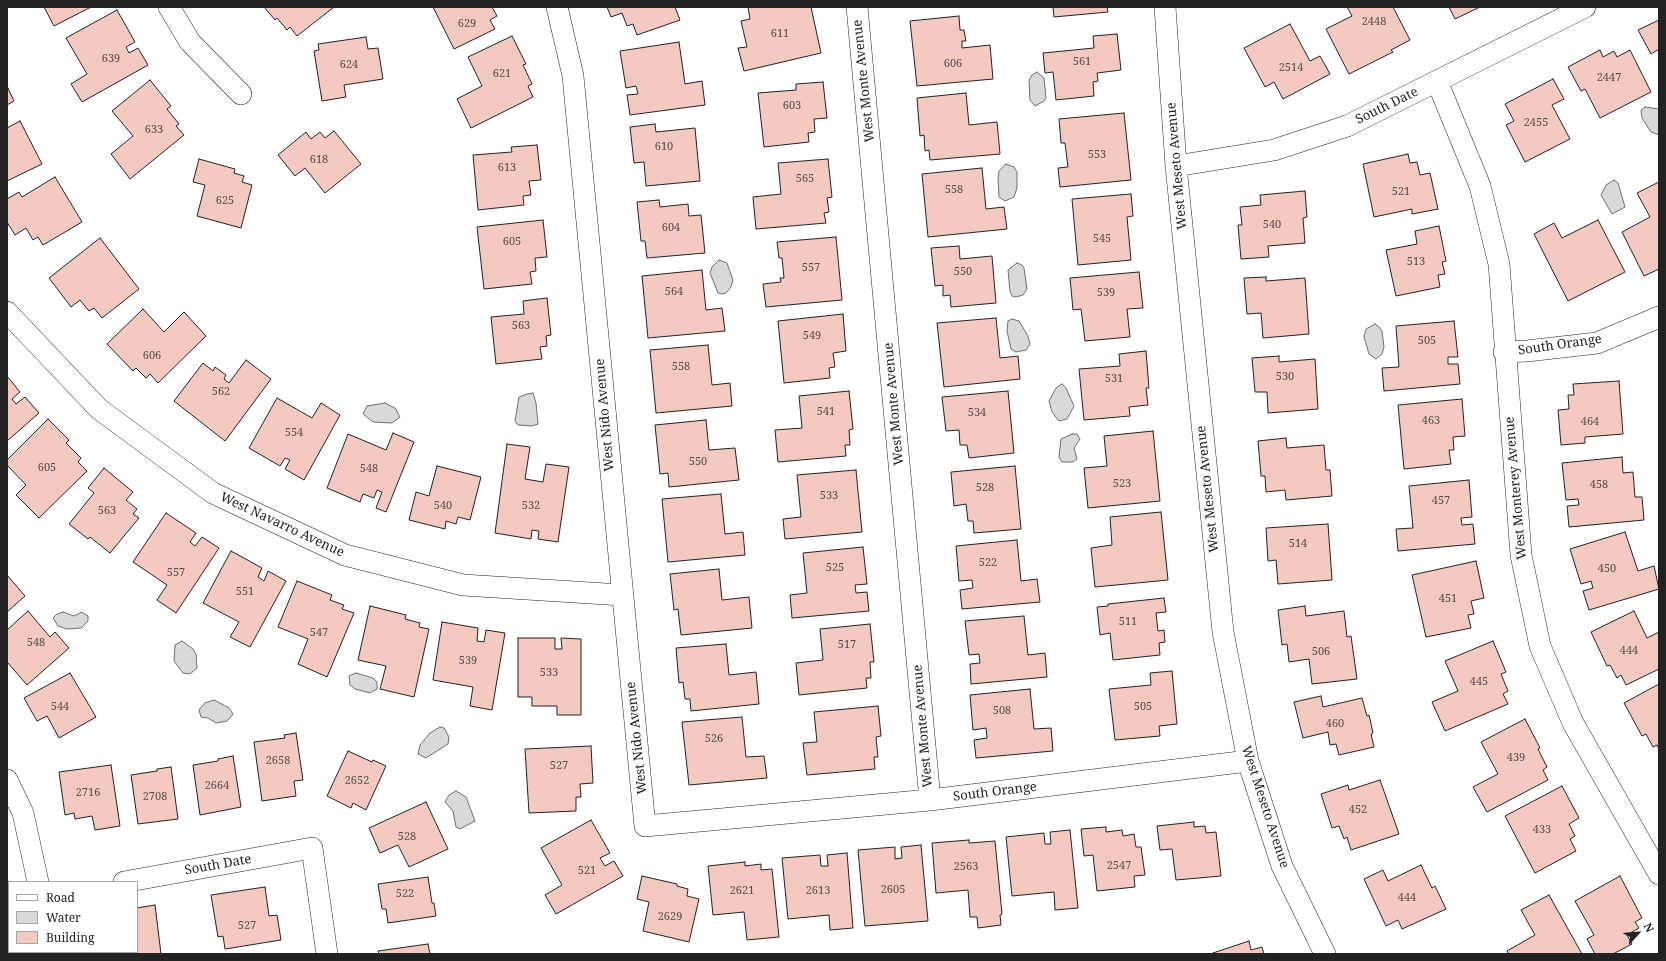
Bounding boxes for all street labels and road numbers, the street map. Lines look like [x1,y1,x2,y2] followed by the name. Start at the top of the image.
[850,19,878,143] street label: West Monte Avenue
[1353,84,1421,128] street label: South Date
[1164,102,1190,230] street label: West Meseto Avenue
[1517,331,1603,359] street label: South Orange
[881,342,907,466] street label: West Monte Avenue
[592,358,618,472] street label: West Nido Avenue
[1502,416,1530,560] street label: West Monterey Avenue
[1194,425,1222,553] street label: West Meseto Avenue
[217,489,347,561] street label: West Navarro Avenue
[910,664,936,788] street label: West Monte Avenue
[623,681,651,795] street label: West Nido Avenue
[1238,744,1292,870] street label: West Meseto Avenue
[952,779,1038,805] street label: South Orange
[183,851,253,879] street label: South Date

